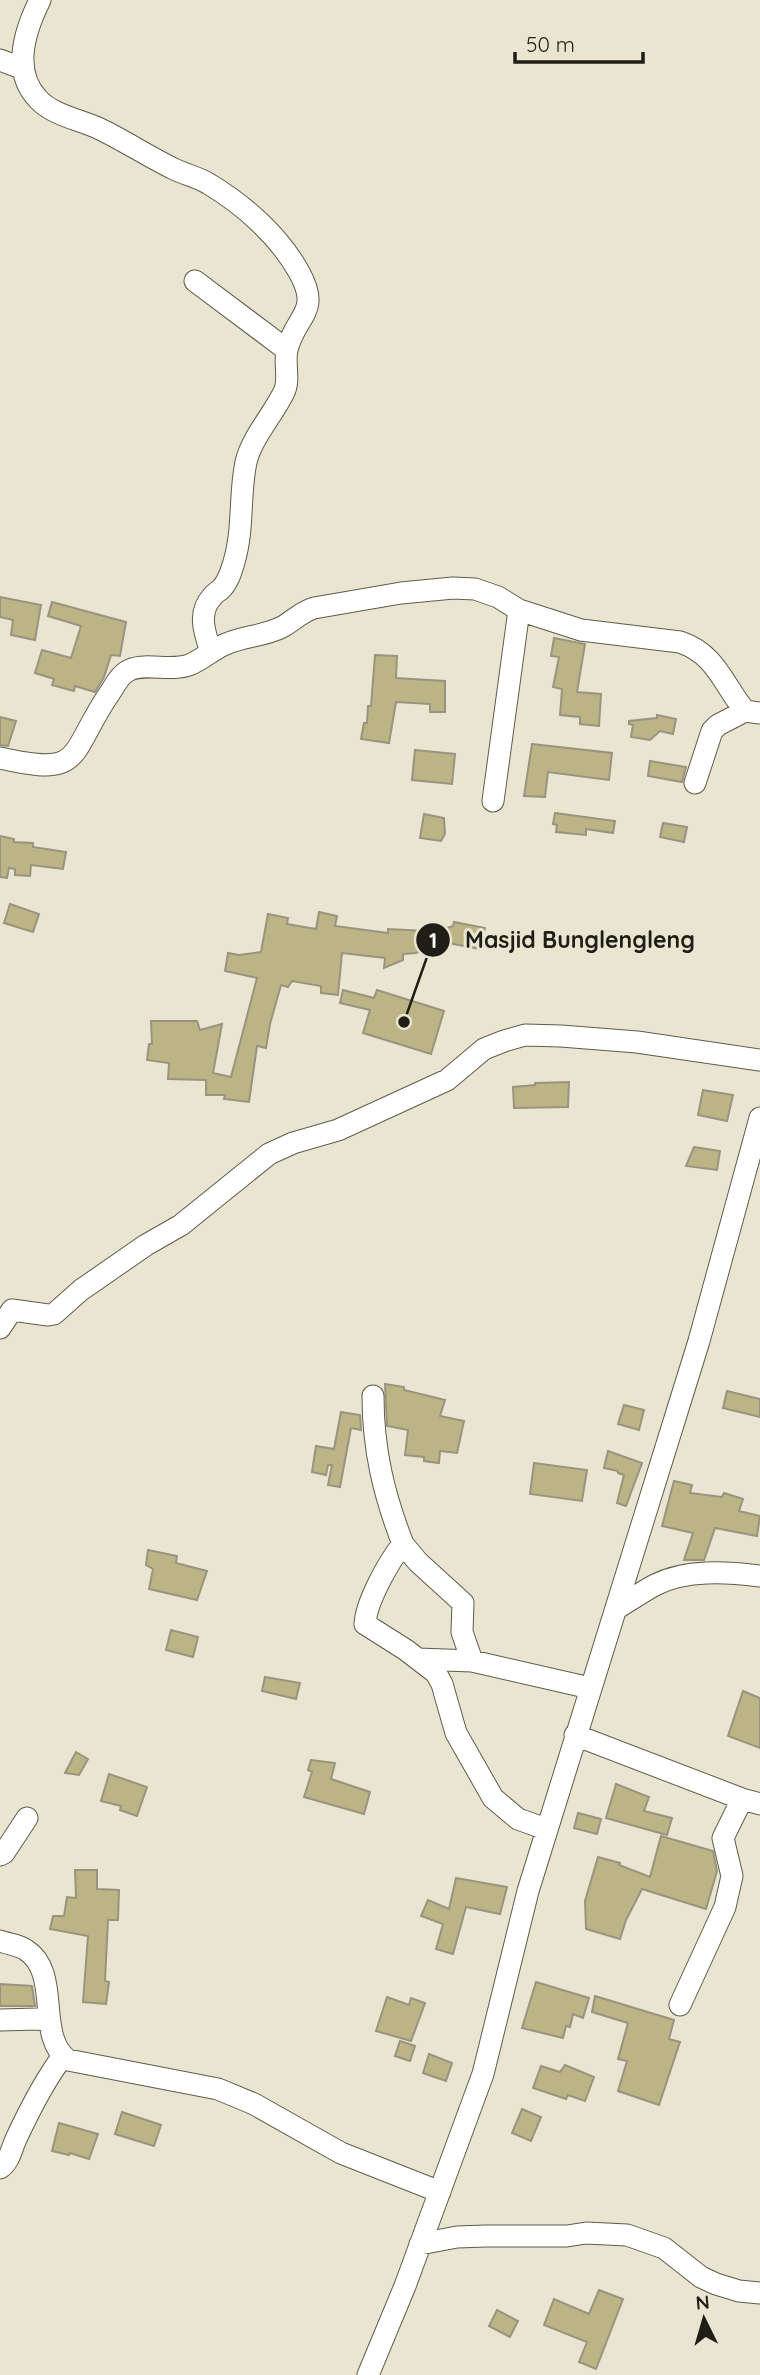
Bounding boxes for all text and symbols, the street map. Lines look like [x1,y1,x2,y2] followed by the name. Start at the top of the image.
[515,21,643,65] scale bar
[526,31,575,57] text: 50 m
[416,918,709,962] callout: Masjid Bunglengleng
[465,925,695,954] text: Masjid Bunglengleng
[429,927,437,953] text: 1
[669,2284,739,2354] north arrow
[695,2290,711,2315] text: N

